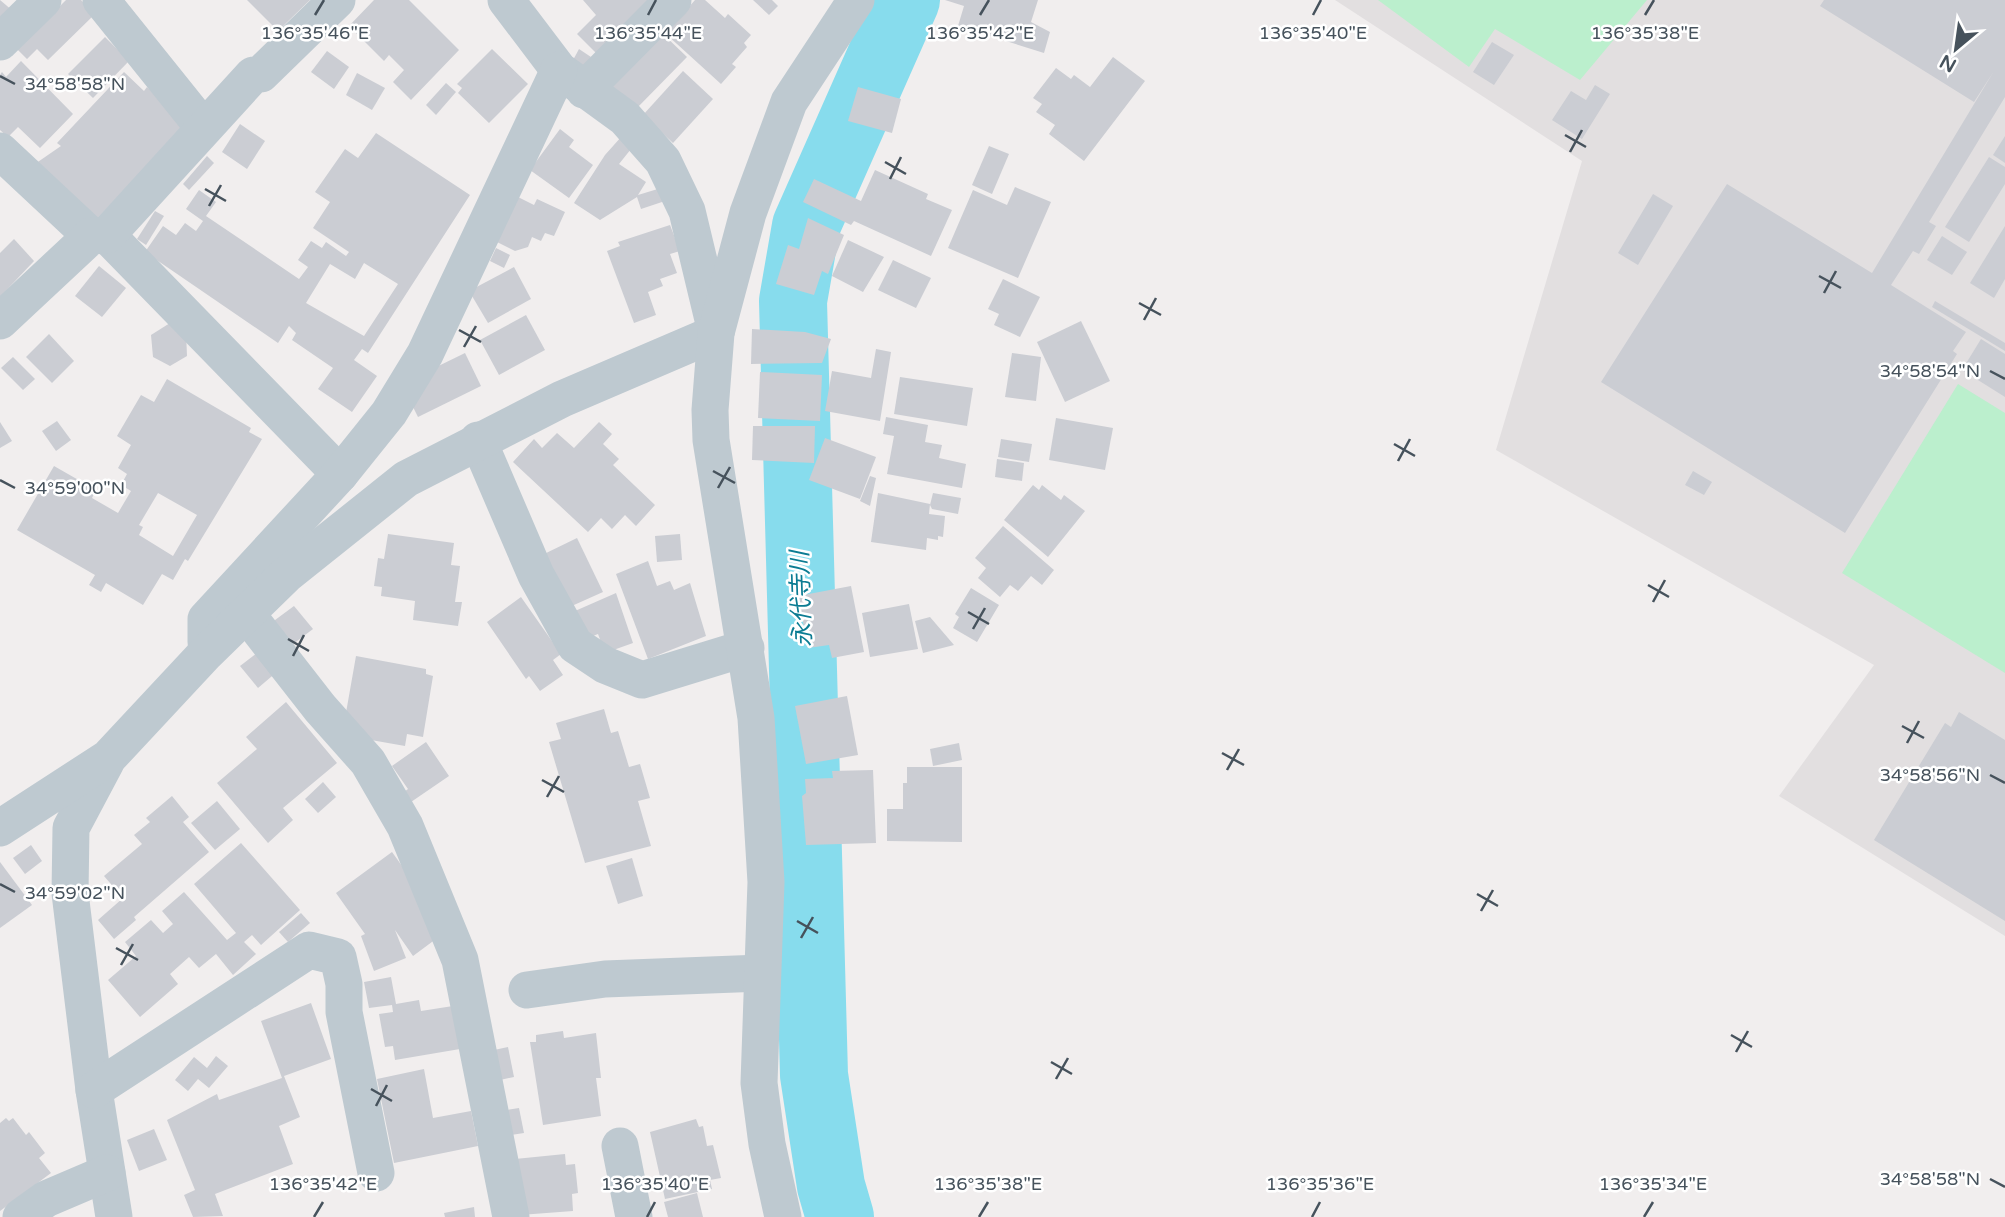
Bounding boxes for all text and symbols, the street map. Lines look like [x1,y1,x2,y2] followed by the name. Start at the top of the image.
[1921,14,1991,84] north arrow
[261,22,369,44] text: 136°35'46"E
[594,22,702,44] text: 136°35'44"E
[926,22,1034,44] text: 136°35'42"E
[1259,22,1367,44] text: 136°35'40"E
[1591,22,1699,44] text: 136°35'38"E
[1936,50,1960,76] text: N
[25,73,125,95] text: 34°58'58"N
[1880,360,1980,382] text: 34°58'54"N
[25,477,125,499] text: 34°59'00"N
[785,548,818,647] water label: 永代寺川
[1880,764,1980,786] text: 34°58'56"N
[25,882,125,904] text: 34°59'02"N
[1880,1168,1980,1190] text: 34°58'58"N
[269,1173,377,1195] text: 136°35'42"E
[601,1173,709,1195] text: 136°35'40"E
[934,1173,1042,1195] text: 136°35'38"E
[1266,1173,1374,1195] text: 136°35'36"E
[1599,1173,1707,1195] text: 136°35'34"E

